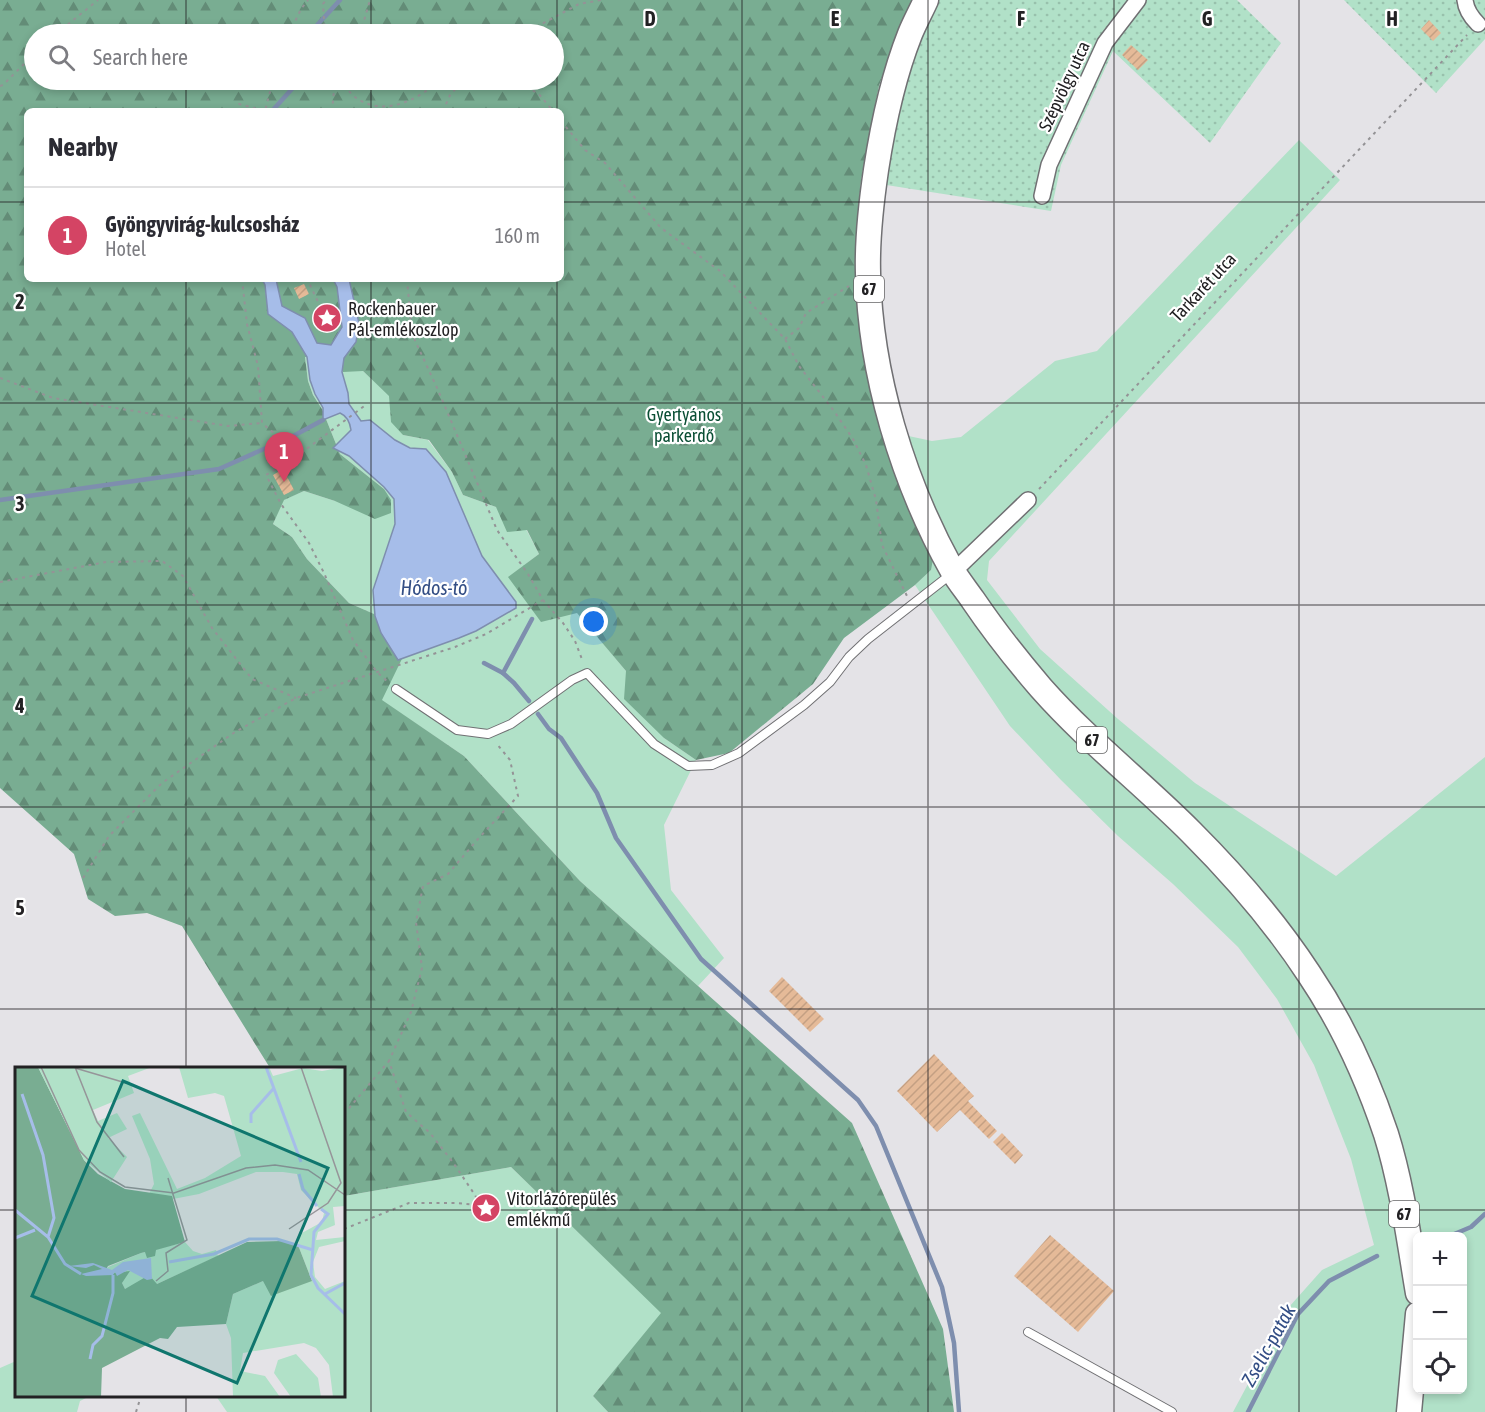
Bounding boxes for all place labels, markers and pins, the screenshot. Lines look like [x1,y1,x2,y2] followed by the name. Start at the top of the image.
[348,298,458,340] place label: Rockenbauer Pál-emlékoszlop
[311,302,343,334] place icon: Rockenbauer Pál-emlékoszlop
[264,432,304,482] pin: 1
[507,1188,616,1230] place label: Vitorlázórepülés emlékmű
[470,1192,502,1224] place icon: Vitorlázórepülés emlékmű

